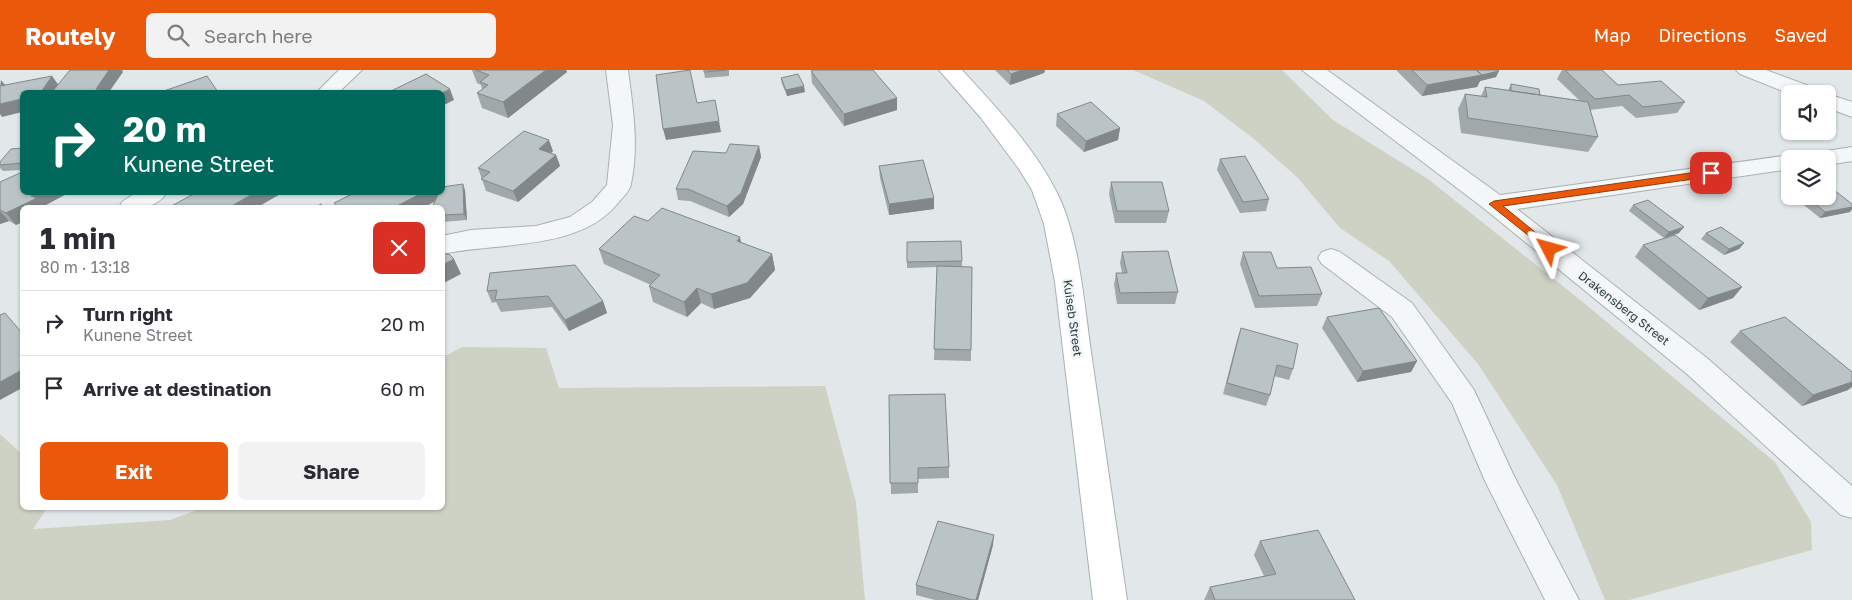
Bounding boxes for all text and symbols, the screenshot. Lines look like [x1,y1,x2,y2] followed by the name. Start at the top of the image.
[146,13,496,58] search box
[25,21,116,50] text: Routely
[164,21,192,49] icon: search
[204,24,313,47] text: Search here
[1594,24,1630,46] text: Map
[1658,24,1746,46] text: Directions
[1774,24,1827,46] text: Saved
[1781,85,1836,205] map controls
[1781,85,1836,140] button: sound
[123,108,206,150] text: 20 m
[40,110,105,175] icon: right
[123,150,274,177] text: Kunene Street
[1781,150,1836,205] button: layers
[1690,152,1732,194] pin
[1697,159,1725,187] icon: arrive
[40,220,116,256] text: 1 min
[373,222,425,274] button: close
[1522,222,1574,274] position arrow
[40,257,130,277] text: 80 m · 13:18
[1575,268,1673,348] street label: Drakensberg Street
[1060,278,1086,358] street label: Kuiseb Street
[83,302,173,325] text: Turn right
[40,309,68,337] icon: right
[381,312,425,335] text: 20 m
[83,325,193,345] text: Kunene Street
[40,374,68,402] icon: arrive
[83,377,271,400] text: Arrive at destination
[380,377,425,400] text: 60 m
[40,442,228,500] button: Exit
[238,442,425,500] button: Share

